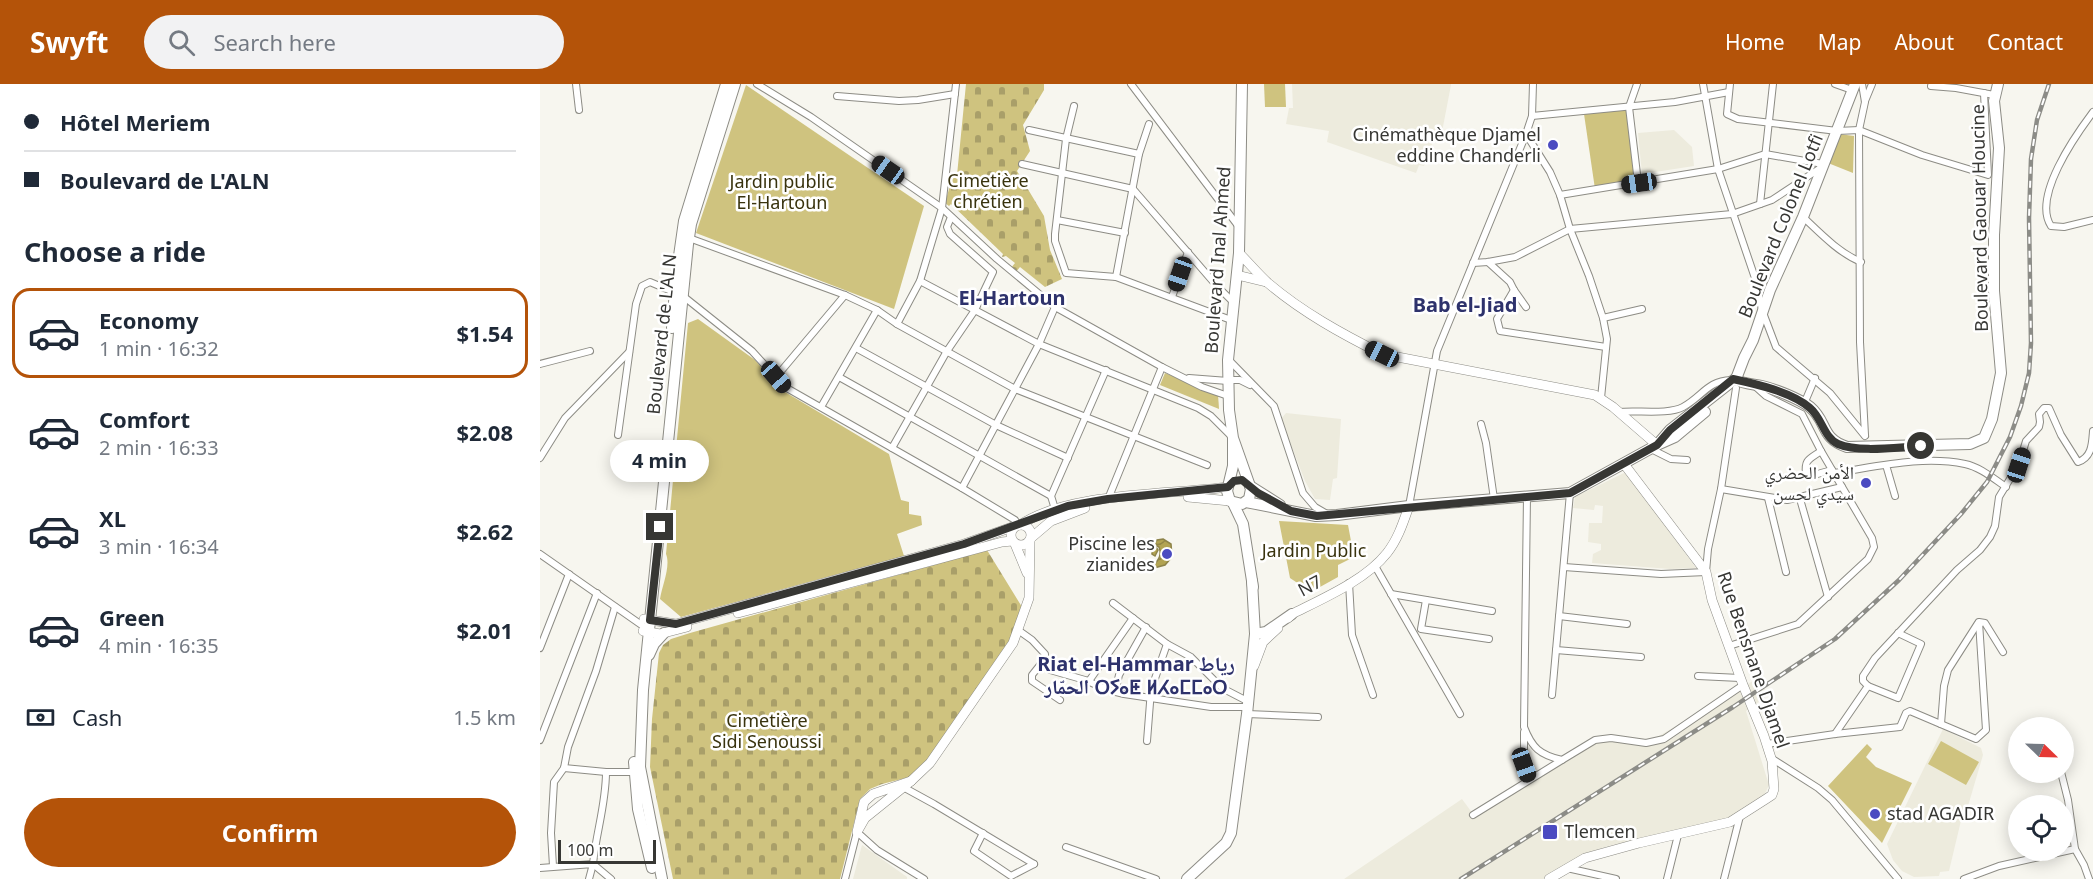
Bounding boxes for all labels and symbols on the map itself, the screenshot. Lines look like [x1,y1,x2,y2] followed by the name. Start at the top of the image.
[1965,104,1993,332] street label: Boulevard Gaouar Houcine
[1352,122,1541,167] place label: Cinémathèque Djamel eddine Chanderli
[1732,130,1828,321] street label: Boulevard Colonel Lotfi
[1546,138,1560,152] marker: Cinémathèque Djamel eddine Chanderli
[868,152,908,188] car
[1198,166,1236,354] street label: Boulevard Inal Ahmed
[947,168,1029,213] park label: Cimetière chrétien
[728,169,835,214] park label: Jardin public El-Hartoun
[1620,172,1658,194] car
[641,252,681,415] street label: Boulevard de L'ALN
[1166,254,1194,294] car
[959,284,1065,311] district label: El-Hartoun
[1413,291,1517,318] district label: Bab el-Jiad
[1362,338,1402,370] car
[757,358,795,396] car
[1907,432,1934,459] route start
[610,440,710,482] callout: 4 min
[2005,445,2033,485] car
[1764,460,1854,509] place label: الأمن الحضري سيدي لحسن
[1859,476,1873,490] marker: الأمن الحضري سيدي لحسن
[646,513,673,540] route end
[1068,531,1155,576] place label: Piscine les zianides
[1260,538,1367,562] park label: Jardin Public
[1160,547,1174,561] marker: Piscine les zianides
[1712,568,1795,751] street label: Rue Bensnane Djamel
[1293,569,1326,601] street label: N7
[1037,650,1235,700] district label: Riat el-Hammar رياط الحمّار ⵔⵢⴰⵟ ⵍⵃⴰⵎⵎⴰⵔ
[712,708,822,753] park label: Cimetière Sidi Senoussi
[2008,717,2074,783] north arrow
[1509,745,1539,785] car
[1887,801,1994,825] place label: stad AGADIR
[1868,807,1882,821] marker: stad AGADIR
[1564,819,1636,843] place label: Tlemcen
[1541,823,1559,841] marker: Tlemcen
[558,837,656,864] scale bar

